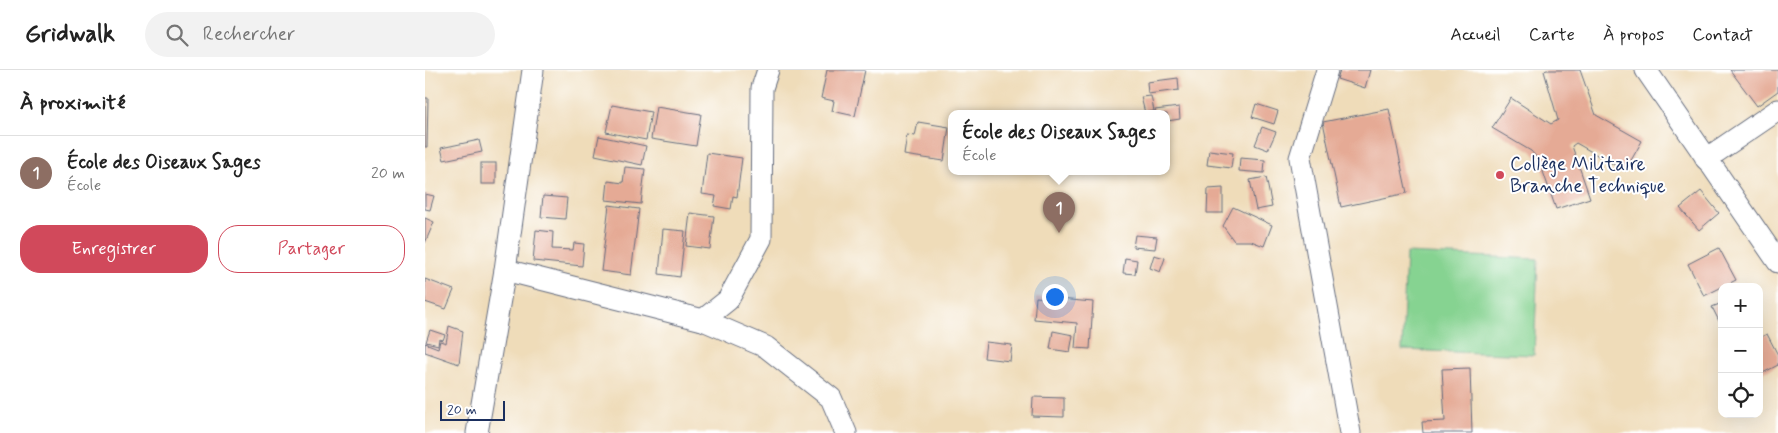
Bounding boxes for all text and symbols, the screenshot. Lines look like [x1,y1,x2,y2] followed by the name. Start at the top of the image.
[145,12,495,57] search box
[25,19,115,50] text: Gridwalk
[163,21,191,49] icon: search
[203,22,295,47] text: Rechercher
[1450,23,1501,47] text: Accueil
[1529,23,1575,47] text: Carte
[1603,23,1664,47] text: À propos
[1692,23,1753,47] text: Contact
[20,89,126,117] text: À proximité
[948,110,1170,175] popup
[962,120,1156,145] text: École des Oiseaux Sages
[962,145,996,166] text: École
[67,150,261,175] text: École des Oiseaux Sages
[1510,152,1666,199] place label: Collège Militaire Branche Technique
[32,163,40,184] text: 1
[371,163,405,184] text: 20 m
[1494,169,1506,181] marker: Collège Militaire Branche Technique
[67,175,101,196] text: École
[1043,192,1075,233] pin: 1
[20,225,208,273] button: Enregistrer
[218,225,405,273] button: Partager
[1718,283,1763,418] map controls
[1718,283,1763,328] button: +
[1042,284,1068,310] your location
[1718,328,1763,373] button: −
[1718,373,1763,418] button: locate
[440,398,505,421] scale bar
[447,401,477,419] text: 20 m

